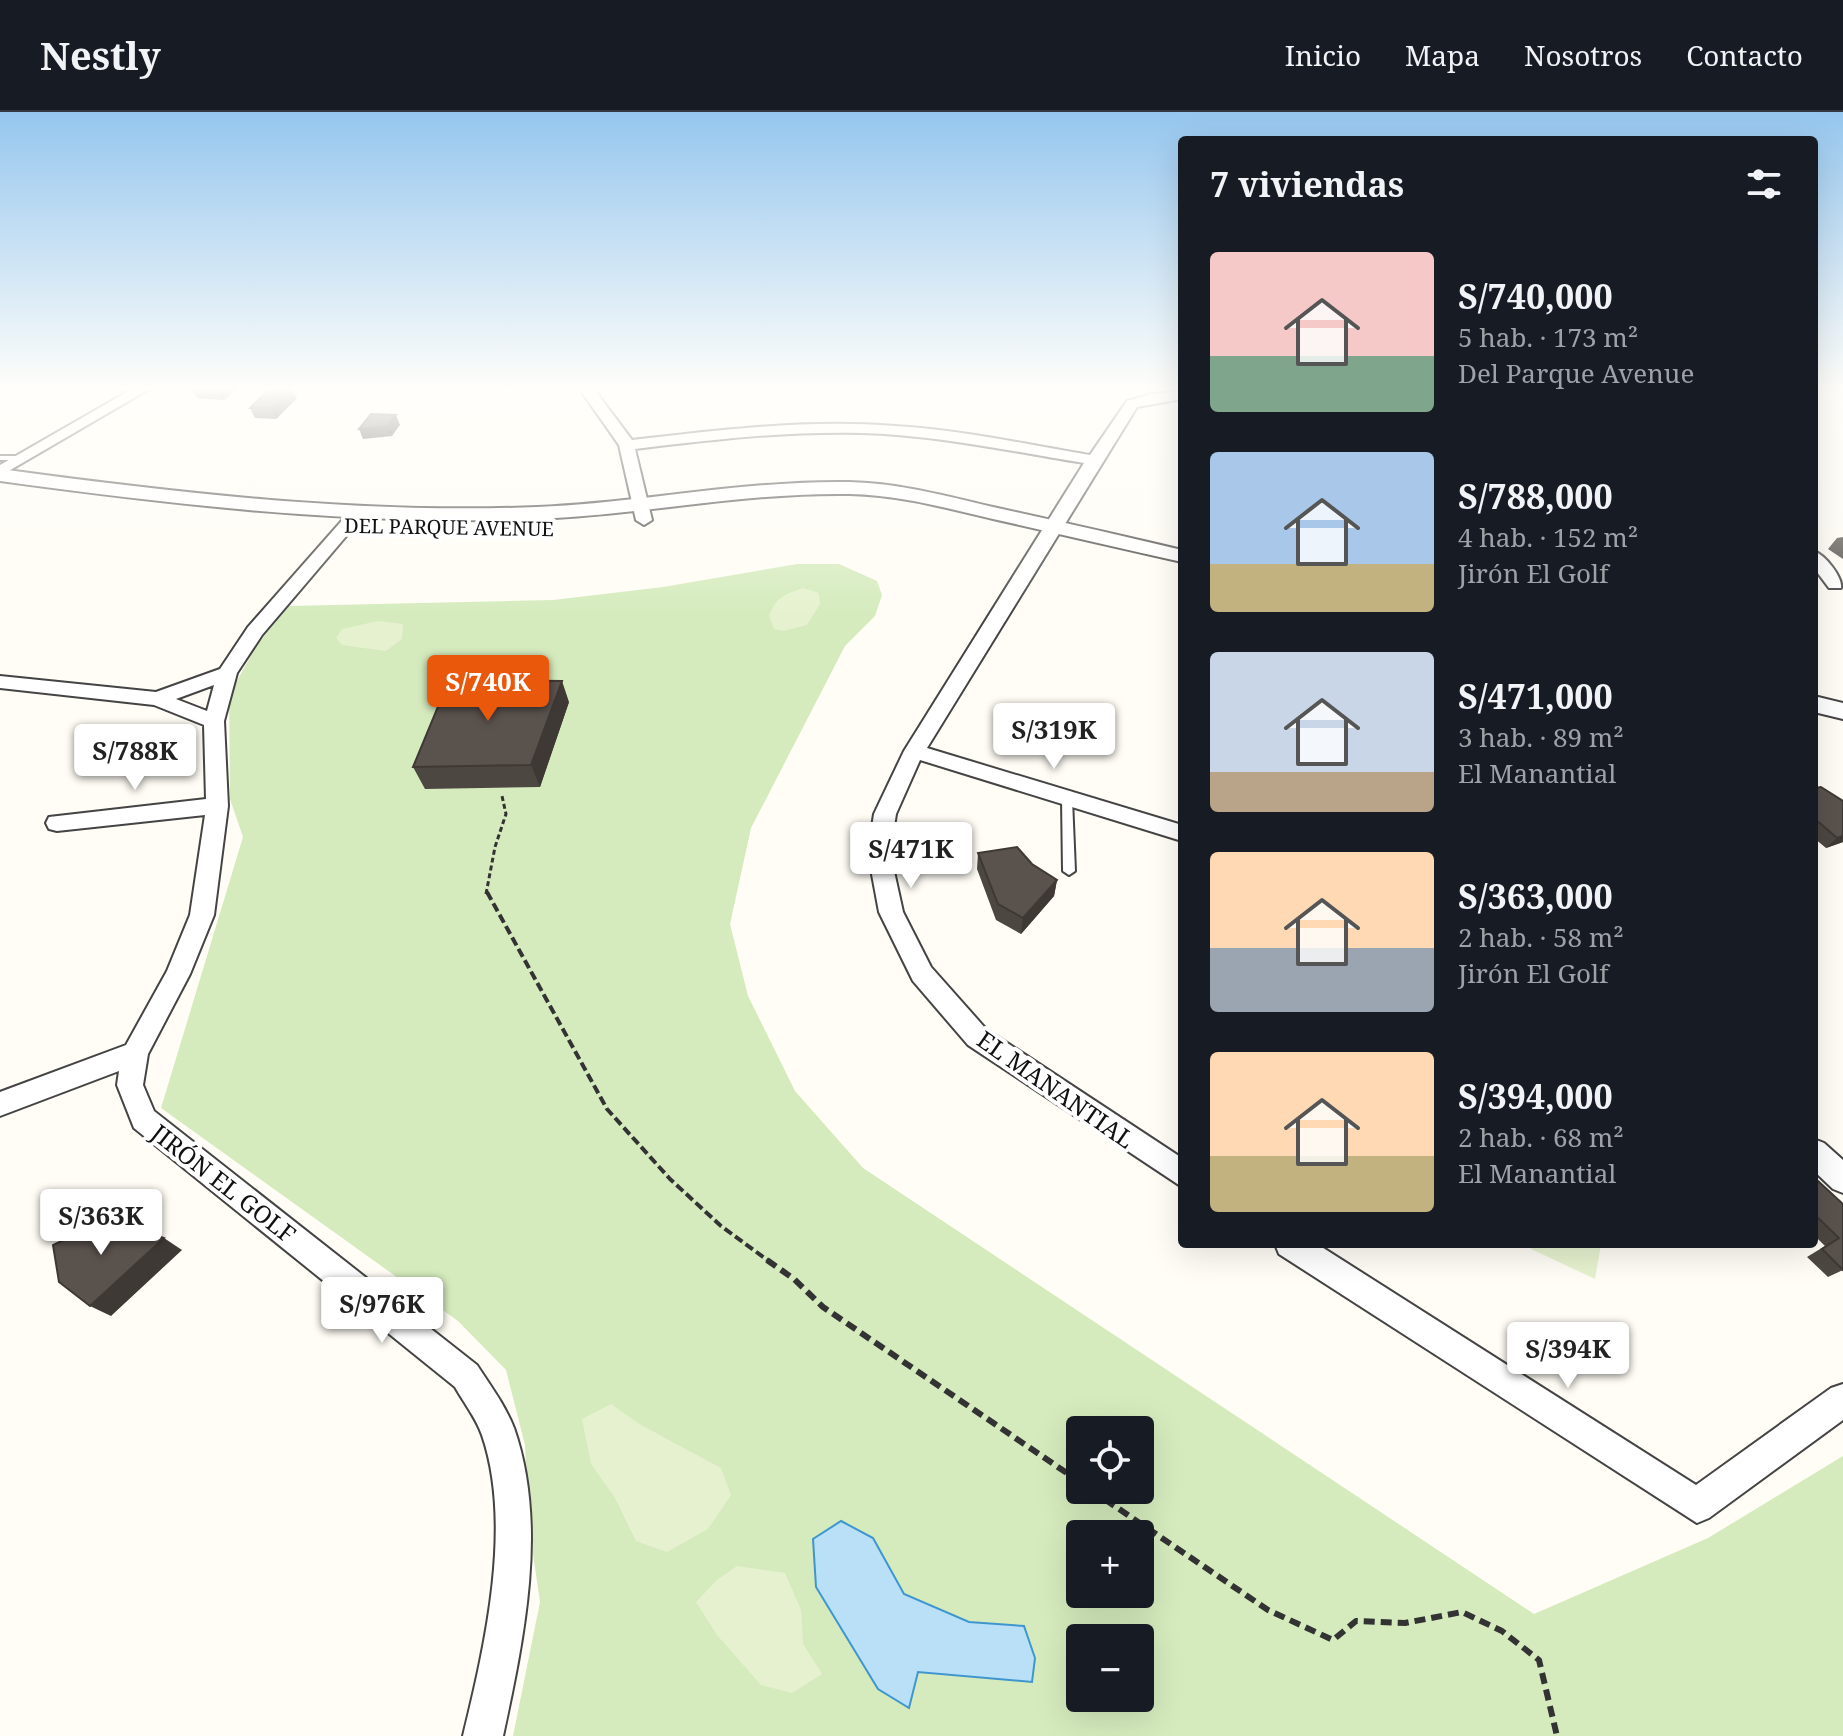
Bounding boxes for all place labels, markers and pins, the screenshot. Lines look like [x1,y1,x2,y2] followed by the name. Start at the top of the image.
[423,655,553,723] pin: S/740K
[989,703,1119,771] pin: S/319K
[70,724,200,792] pin: S/788K
[846,822,976,890] pin: S/471K
[36,1189,166,1257] pin: S/363K
[317,1277,447,1345] pin: S/976K
[1503,1322,1633,1390] pin: S/394K

